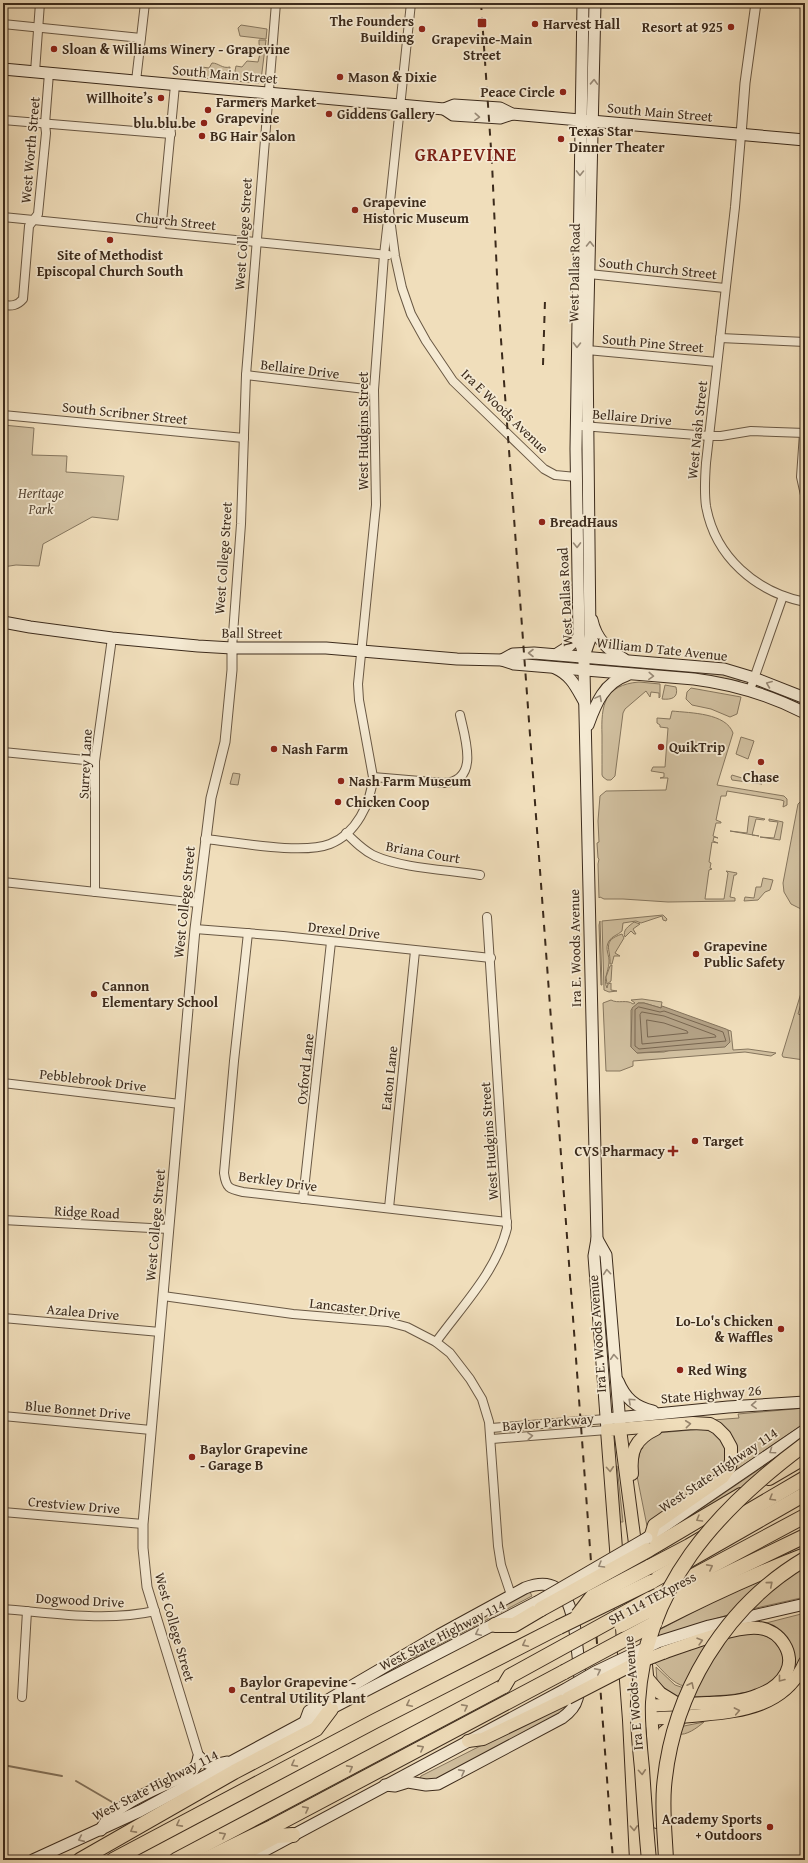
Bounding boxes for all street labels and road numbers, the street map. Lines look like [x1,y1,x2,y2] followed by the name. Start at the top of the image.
[171,59,279,89] street label: South Main Street
[15,96,45,204] street label: West Worth Street
[606,97,714,127] street label: South Main Street
[229,177,257,291] street label: West College Street
[135,207,217,235] street label: Church Street
[563,223,585,323] street label: West Dallas Road
[598,252,718,284] street label: South Church Street
[601,329,705,357] street label: South Pine Street
[259,354,341,384] street label: Bellaire Drive
[457,364,553,458] street label: Ira E Woods Avenue
[353,372,373,490] street label: West Hudgins Street
[682,380,712,480] street label: West Nash Street
[61,396,189,430] street label: South Scribner Street
[592,404,673,430] street label: Bellaire Drive
[209,501,237,615] street label: West College Street
[552,547,578,647] street label: West Dallas Road
[221,622,283,644] street label: Ball Street
[595,632,729,666] street label: William D Tate Avenue
[73,728,97,800] street label: Surrey Lane
[384,836,462,868] street label: Briana Court
[168,845,200,959] street label: West College Street
[564,888,586,1007] street label: Ira E. Woods Avenue
[307,916,381,944] street label: Drexel Drive
[291,1032,319,1106] street label: Oxford Lane
[376,1044,402,1111] street label: Eaton Lane
[38,1064,148,1097] street label: Pebblebrook Drive
[475,1081,503,1201] street label: West Hudgins Street
[237,1166,319,1196] street label: Berkley Drive
[140,1168,170,1282] street label: West College Street
[54,1200,121,1224] street label: Ridge Road
[583,1274,611,1394] street label: Ira E. Woods Avenue
[308,1293,402,1324] street label: Lancaster Drive
[46,1299,121,1325] street label: Azalea Drive
[660,1380,762,1408] street label: State Highway 26
[24,1395,132,1425] street label: Blue Bonnet Drive
[501,1408,595,1436] street label: Baylor Parkway
[655,1423,781,1517] street label: West State Highway 114
[27,1491,121,1519] street label: Crestview Drive
[605,1566,699,1630] street label: SH 114 TEXpress
[150,1570,200,1684] street label: West College Street
[35,1588,125,1612] street label: Dogwood Drive
[375,1594,509,1676] street label: West State Highway 114
[618,1635,648,1751] street label: Ira E Woods Avenue
[88,1744,222,1826] street label: West State Highway 114

